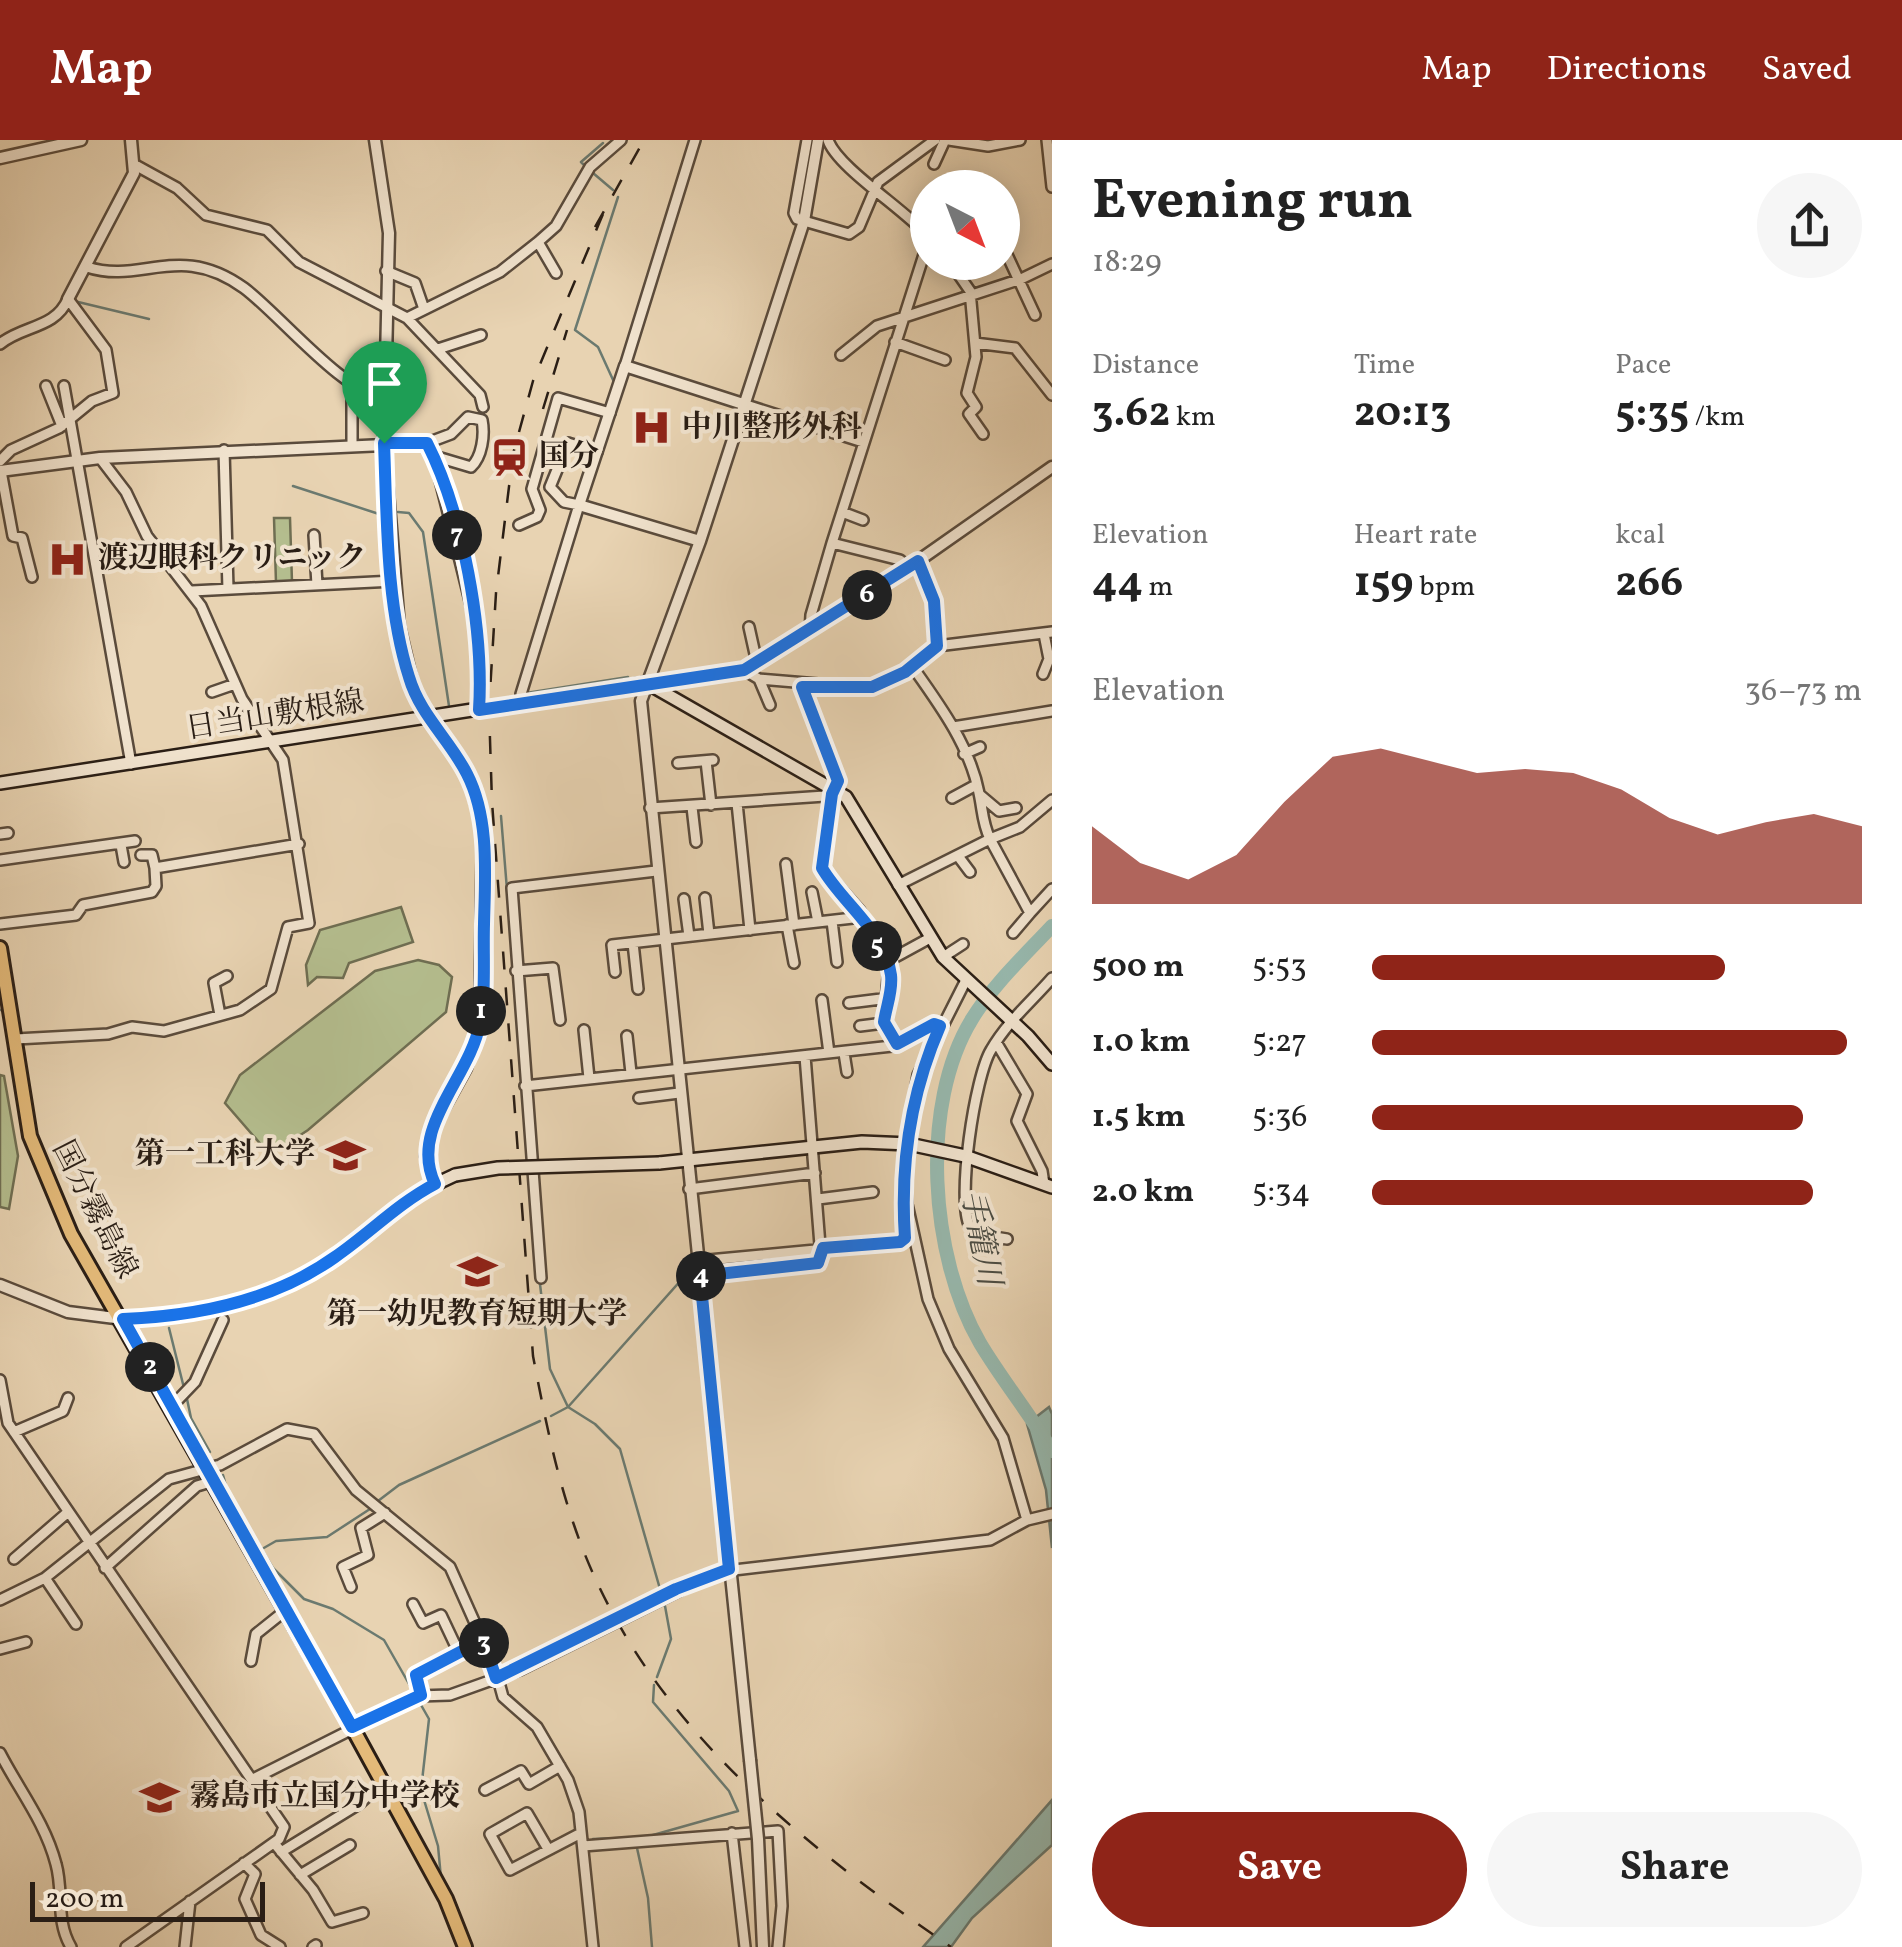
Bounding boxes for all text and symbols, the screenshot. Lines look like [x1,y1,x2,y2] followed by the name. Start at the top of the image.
[50,37,153,104] text: Map
[1421,46,1492,94] text: Map
[1547,46,1707,94] text: Directions
[1762,46,1852,94] text: Saved
[1092,165,1413,241] text: Evening run
[910,170,1020,280] north arrow
[910,170,1020,280] map controls
[1757,173,1862,278] button: share
[1092,241,1162,285] text: 18:29
[342,341,427,444] pin
[1092,346,1199,385] text: Distance
[1354,346,1415,385] text: Time
[1615,346,1671,385] text: Pace
[357,356,412,411] icon: arrive
[1092,385,1170,444] text: 3.62
[1354,385,1451,444] text: 20:13
[1615,385,1689,444] text: 5:35
[1170,398,1216,437] text: km
[1689,398,1745,437] text: /km
[631,407,673,449] hospital icon: 中川整形外科
[682,407,862,449] place label: 中川整形外科
[488,436,530,478] station icon: 国分
[539,436,599,478] place label: 国分
[432,510,482,560] pin: 7
[450,515,464,554] text: 7
[1092,516,1208,555] text: Elevation
[1354,516,1477,555] text: Heart rate
[1615,516,1665,555] text: kcal
[47,538,89,580] hospital icon: 渡辺眼科クリニック
[98,538,366,580] place label: 渡辺眼科クリニック
[1092,555,1143,614] text: 44
[1354,555,1414,614] text: 159
[1615,555,1683,614] text: 266
[1143,568,1173,607] text: m
[1414,568,1475,607] text: bpm
[842,570,892,620] pin: 6
[859,575,875,614] text: 6
[1092,670,1225,714] text: Elevation
[1745,670,1862,714] text: 36–73 m
[183,681,367,751] street label: 日当山敷根線
[852,921,902,971] pin: 5
[870,926,884,965] text: 5
[1092,946,1184,990] text: 500 m
[1252,946,1307,990] text: 5:53
[456,986,506,1036] pin: 1
[475,991,487,1030] text: 1
[1092,1021,1190,1065] text: 1.0 km
[1252,1021,1307,1065] text: 5:27
[1092,1096,1186,1140] text: 1.5 km
[1252,1096,1308,1140] text: 5:36
[41,1134,147,1286] street label: 国分霧島線
[135,1134,315,1176] place label: 第一工科大学
[324,1134,366,1176] school or university icon: 第一工科大学
[1092,1171,1194,1215] text: 2.0 km
[1252,1171,1310,1215] text: 5:34
[948,1187,1010,1292] water label: 手籠川
[456,1250,498,1292] school or university icon: 第一幼児教育短期大学
[676,1251,726,1301] pin: 4
[693,1256,709,1295] text: 4
[327,1294,627,1336] place label: 第一幼児教育短期大学
[125,1342,175,1392] pin: 2
[143,1347,157,1386] text: 2
[459,1618,509,1668] pin: 3
[477,1623,491,1662] text: 3
[139,1776,181,1818] school or university icon: 霧島市立国分中学校
[190,1776,460,1818] place label: 霧島市立国分中学校
[1092,1812,1467,1927] button: Save
[1487,1812,1862,1927] button: Share
[30,1877,265,1922] scale bar
[45,1880,124,1919] text: 200 m

